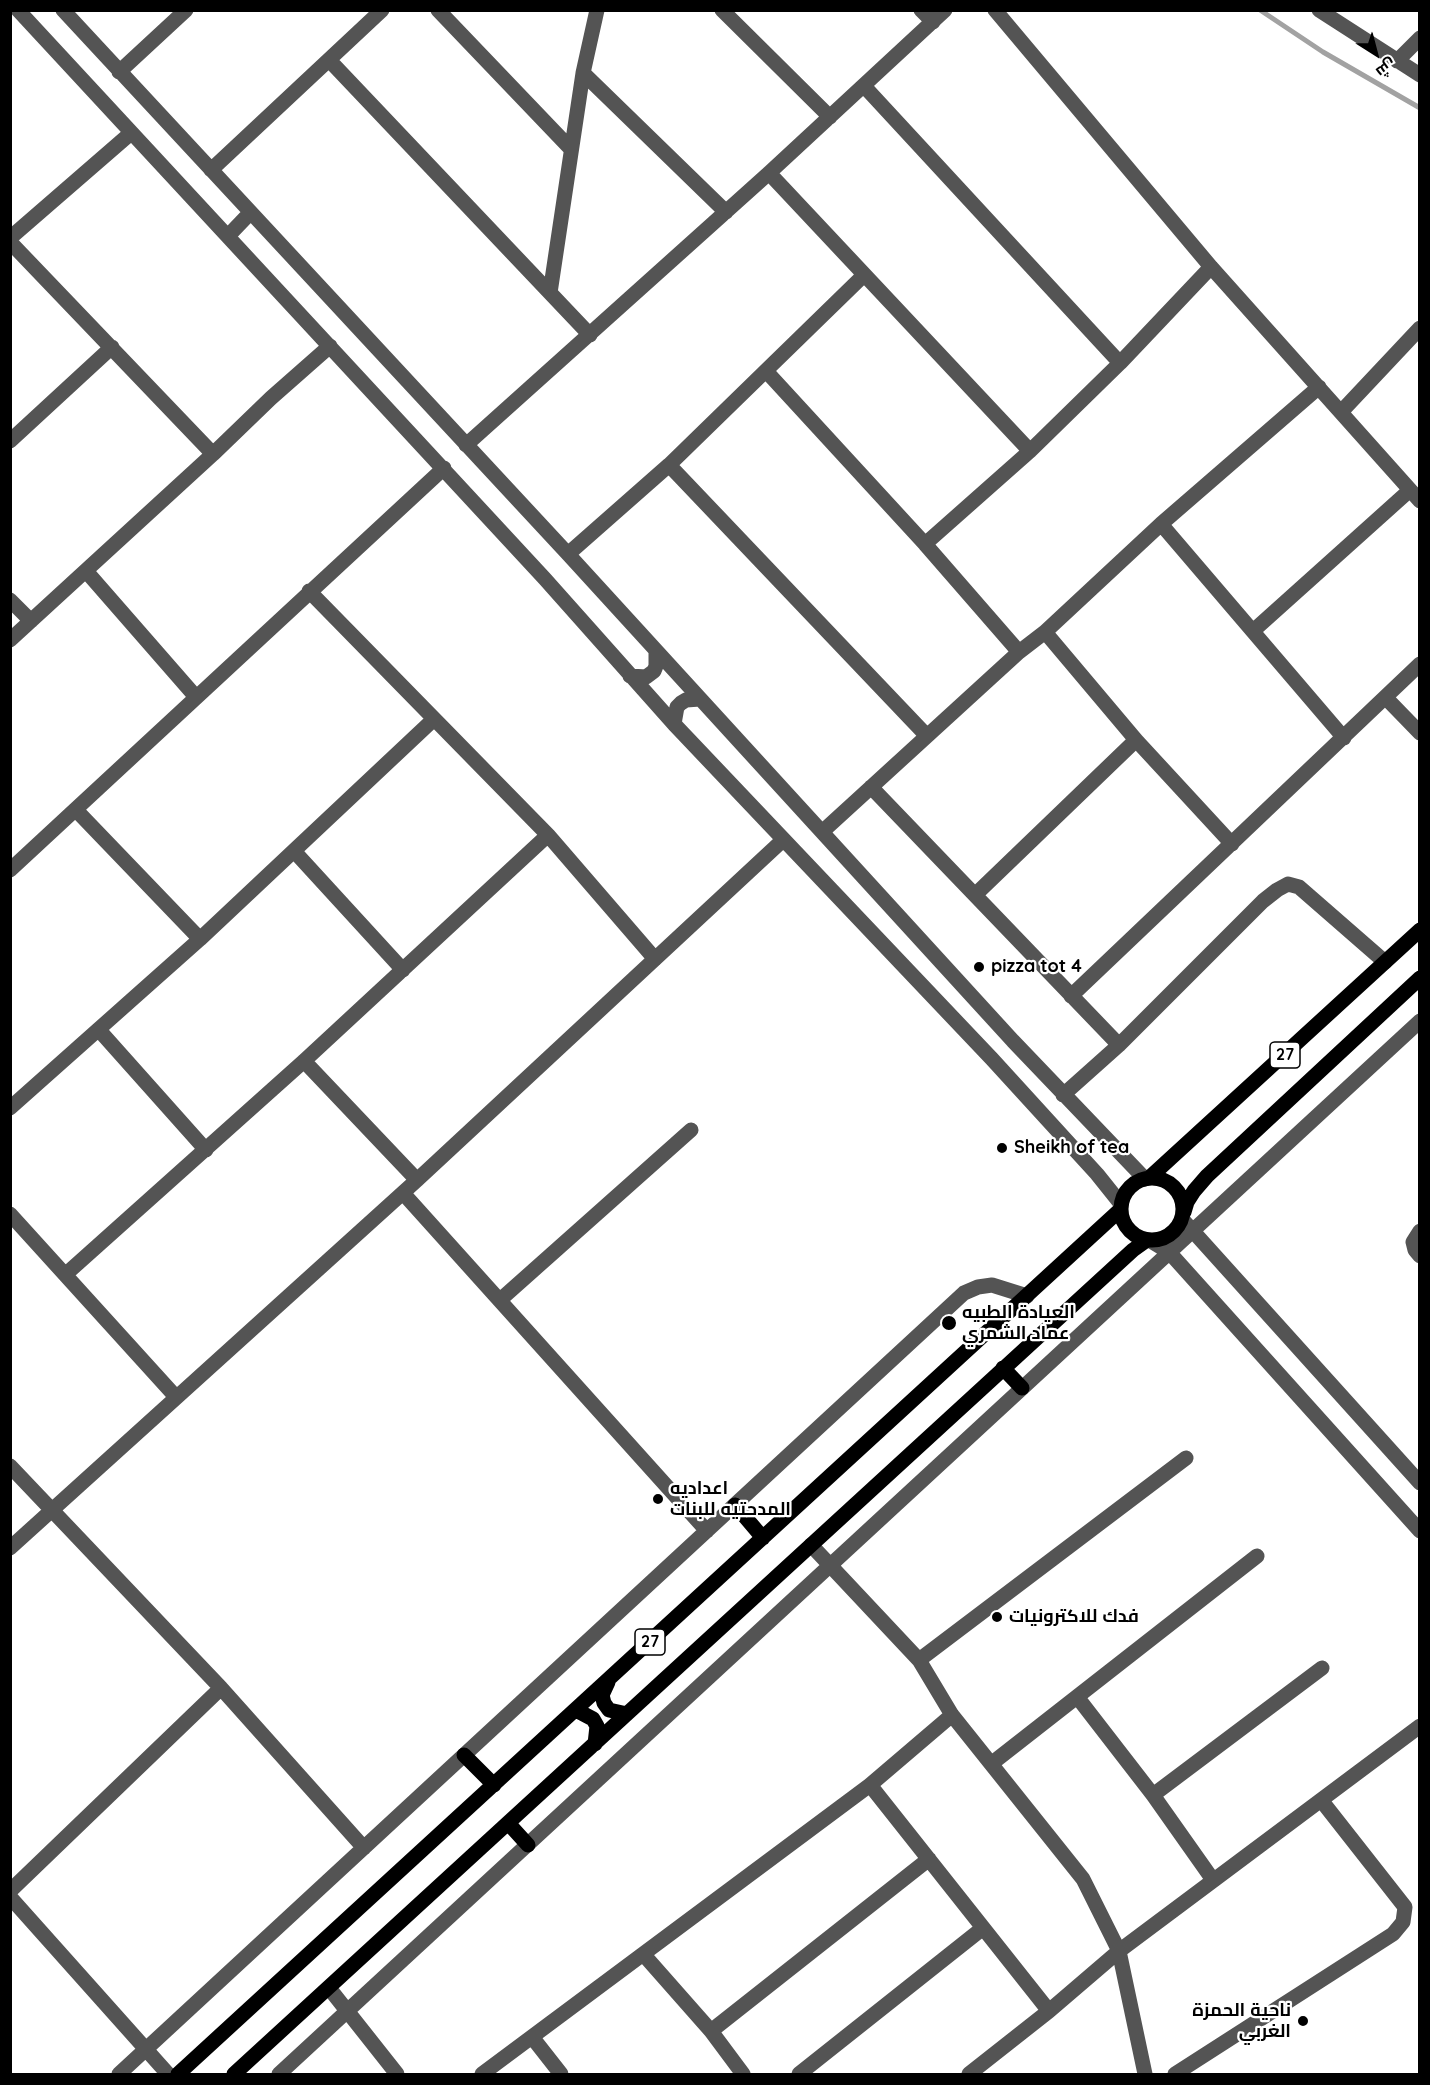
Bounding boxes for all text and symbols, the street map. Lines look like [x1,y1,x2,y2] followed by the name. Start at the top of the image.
[1346,24,1406,84] north arrow
[1372,54,1401,83] text: ش
[991,956,1082,978] place label: pizza tot 4
[972,960,986,974] marker: pizza tot 4
[1270,1042,1300,1068] road number: 27
[1014,1137,1129,1159] place label: Sheikh of tea
[995,1141,1009,1155] marker: Sheikh of tea
[962,1302,1075,1344] place label: العيادة الطبيه عماد الشمري
[940,1314,958,1332] marker: العيادة الطبيه عماد الشمري
[670,1478,791,1520] place label: اعداديه المدحتيه للبنات
[651,1492,665,1506] marker: اعداديه المدحتيه للبنات
[1009,1606,1139,1628] place label: فدك للاكترونيات
[990,1610,1004,1624] marker: فدك للاكترونيات
[635,1629,665,1655] road number: 27
[1192,2000,1291,2042] place label: ناحية الحمزة الغربي
[1296,2014,1310,2028] marker: ناحية الحمزة الغربي

